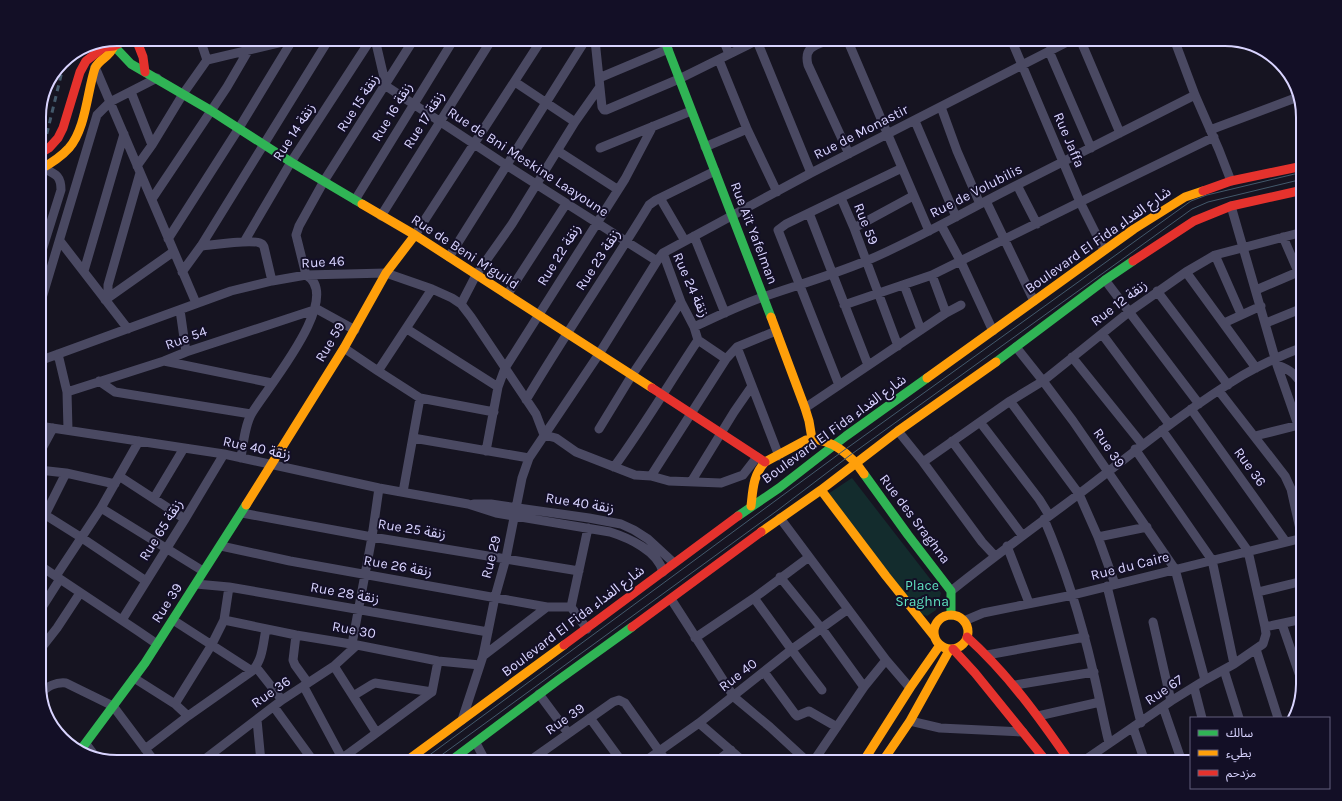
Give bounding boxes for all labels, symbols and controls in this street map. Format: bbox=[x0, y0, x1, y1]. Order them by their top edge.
street label: Rue 15 زنقة bbox=[333, 71, 383, 135]
street label: Rue 16 زنقة bbox=[368, 79, 416, 145]
street label: Rue 17 زنقة bbox=[400, 88, 448, 152]
street label: Rue 14 زنقة bbox=[269, 100, 319, 164]
street label: Rue de Monastir bbox=[811, 100, 912, 163]
street label: Rue de Bni Meskine Laayoune bbox=[444, 103, 612, 221]
street label: Rue Jaffa bbox=[1050, 110, 1088, 170]
street label: Rue de Volubilis bbox=[927, 160, 1025, 222]
street label: Rue Aït Yafelman bbox=[727, 180, 781, 286]
street label: Boulevard El Fida شارع الفداء bbox=[1022, 183, 1175, 299]
street label: Rue 59 bbox=[850, 201, 882, 247]
street label: Rue de Beni M'guild bbox=[408, 211, 522, 293]
street label: Rue 22 زنقة bbox=[533, 221, 585, 289]
street label: Rue 23 زنقة bbox=[572, 226, 624, 294]
street label: Rue 24 زنقة bbox=[669, 250, 713, 320]
street label: Rue 46 bbox=[301, 252, 345, 272]
street label: Rue 12 زنقة bbox=[1088, 276, 1150, 330]
street label: Rue 59 bbox=[311, 319, 349, 365]
street label: Rue 54 bbox=[163, 323, 209, 353]
street label: Boulevard El Fida شارع الفداء bbox=[758, 371, 911, 489]
street label: Rue 39 bbox=[1089, 425, 1129, 471]
street label: Rue 40 زنقة bbox=[221, 432, 293, 464]
street label: Rue 36 bbox=[1230, 444, 1270, 490]
street label: Rue des Sraghna bbox=[876, 471, 954, 567]
street label: Rue 40 زنقة bbox=[544, 489, 616, 517]
street label: Rue 65 زنقة bbox=[136, 496, 186, 564]
street label: Rue 25 زنقة bbox=[377, 515, 447, 543]
street label: Rue 29 bbox=[477, 534, 505, 580]
street label: Rue du Caire bbox=[1089, 548, 1171, 584]
street label: Rue 26 زنقة bbox=[362, 552, 434, 580]
street label: Boulevard El Fida شارع الفداء bbox=[498, 562, 649, 682]
park label: Place Sraghna bbox=[895, 577, 949, 610]
street label: Rue 28 زنقة bbox=[309, 579, 381, 607]
street label: Rue 39 bbox=[148, 580, 186, 626]
street label: Rue 30 bbox=[331, 618, 377, 642]
street label: Rue 40 bbox=[716, 655, 760, 695]
street label: Rue 67 bbox=[1142, 671, 1187, 709]
street label: Rue 36 bbox=[248, 672, 294, 712]
street label: Rue 39 bbox=[542, 699, 588, 739]
legend bbox=[1190, 717, 1330, 789]
text: سالك bbox=[1226, 726, 1253, 740]
text: بطيء bbox=[1226, 746, 1252, 763]
text: مزدحم bbox=[1226, 766, 1256, 782]

